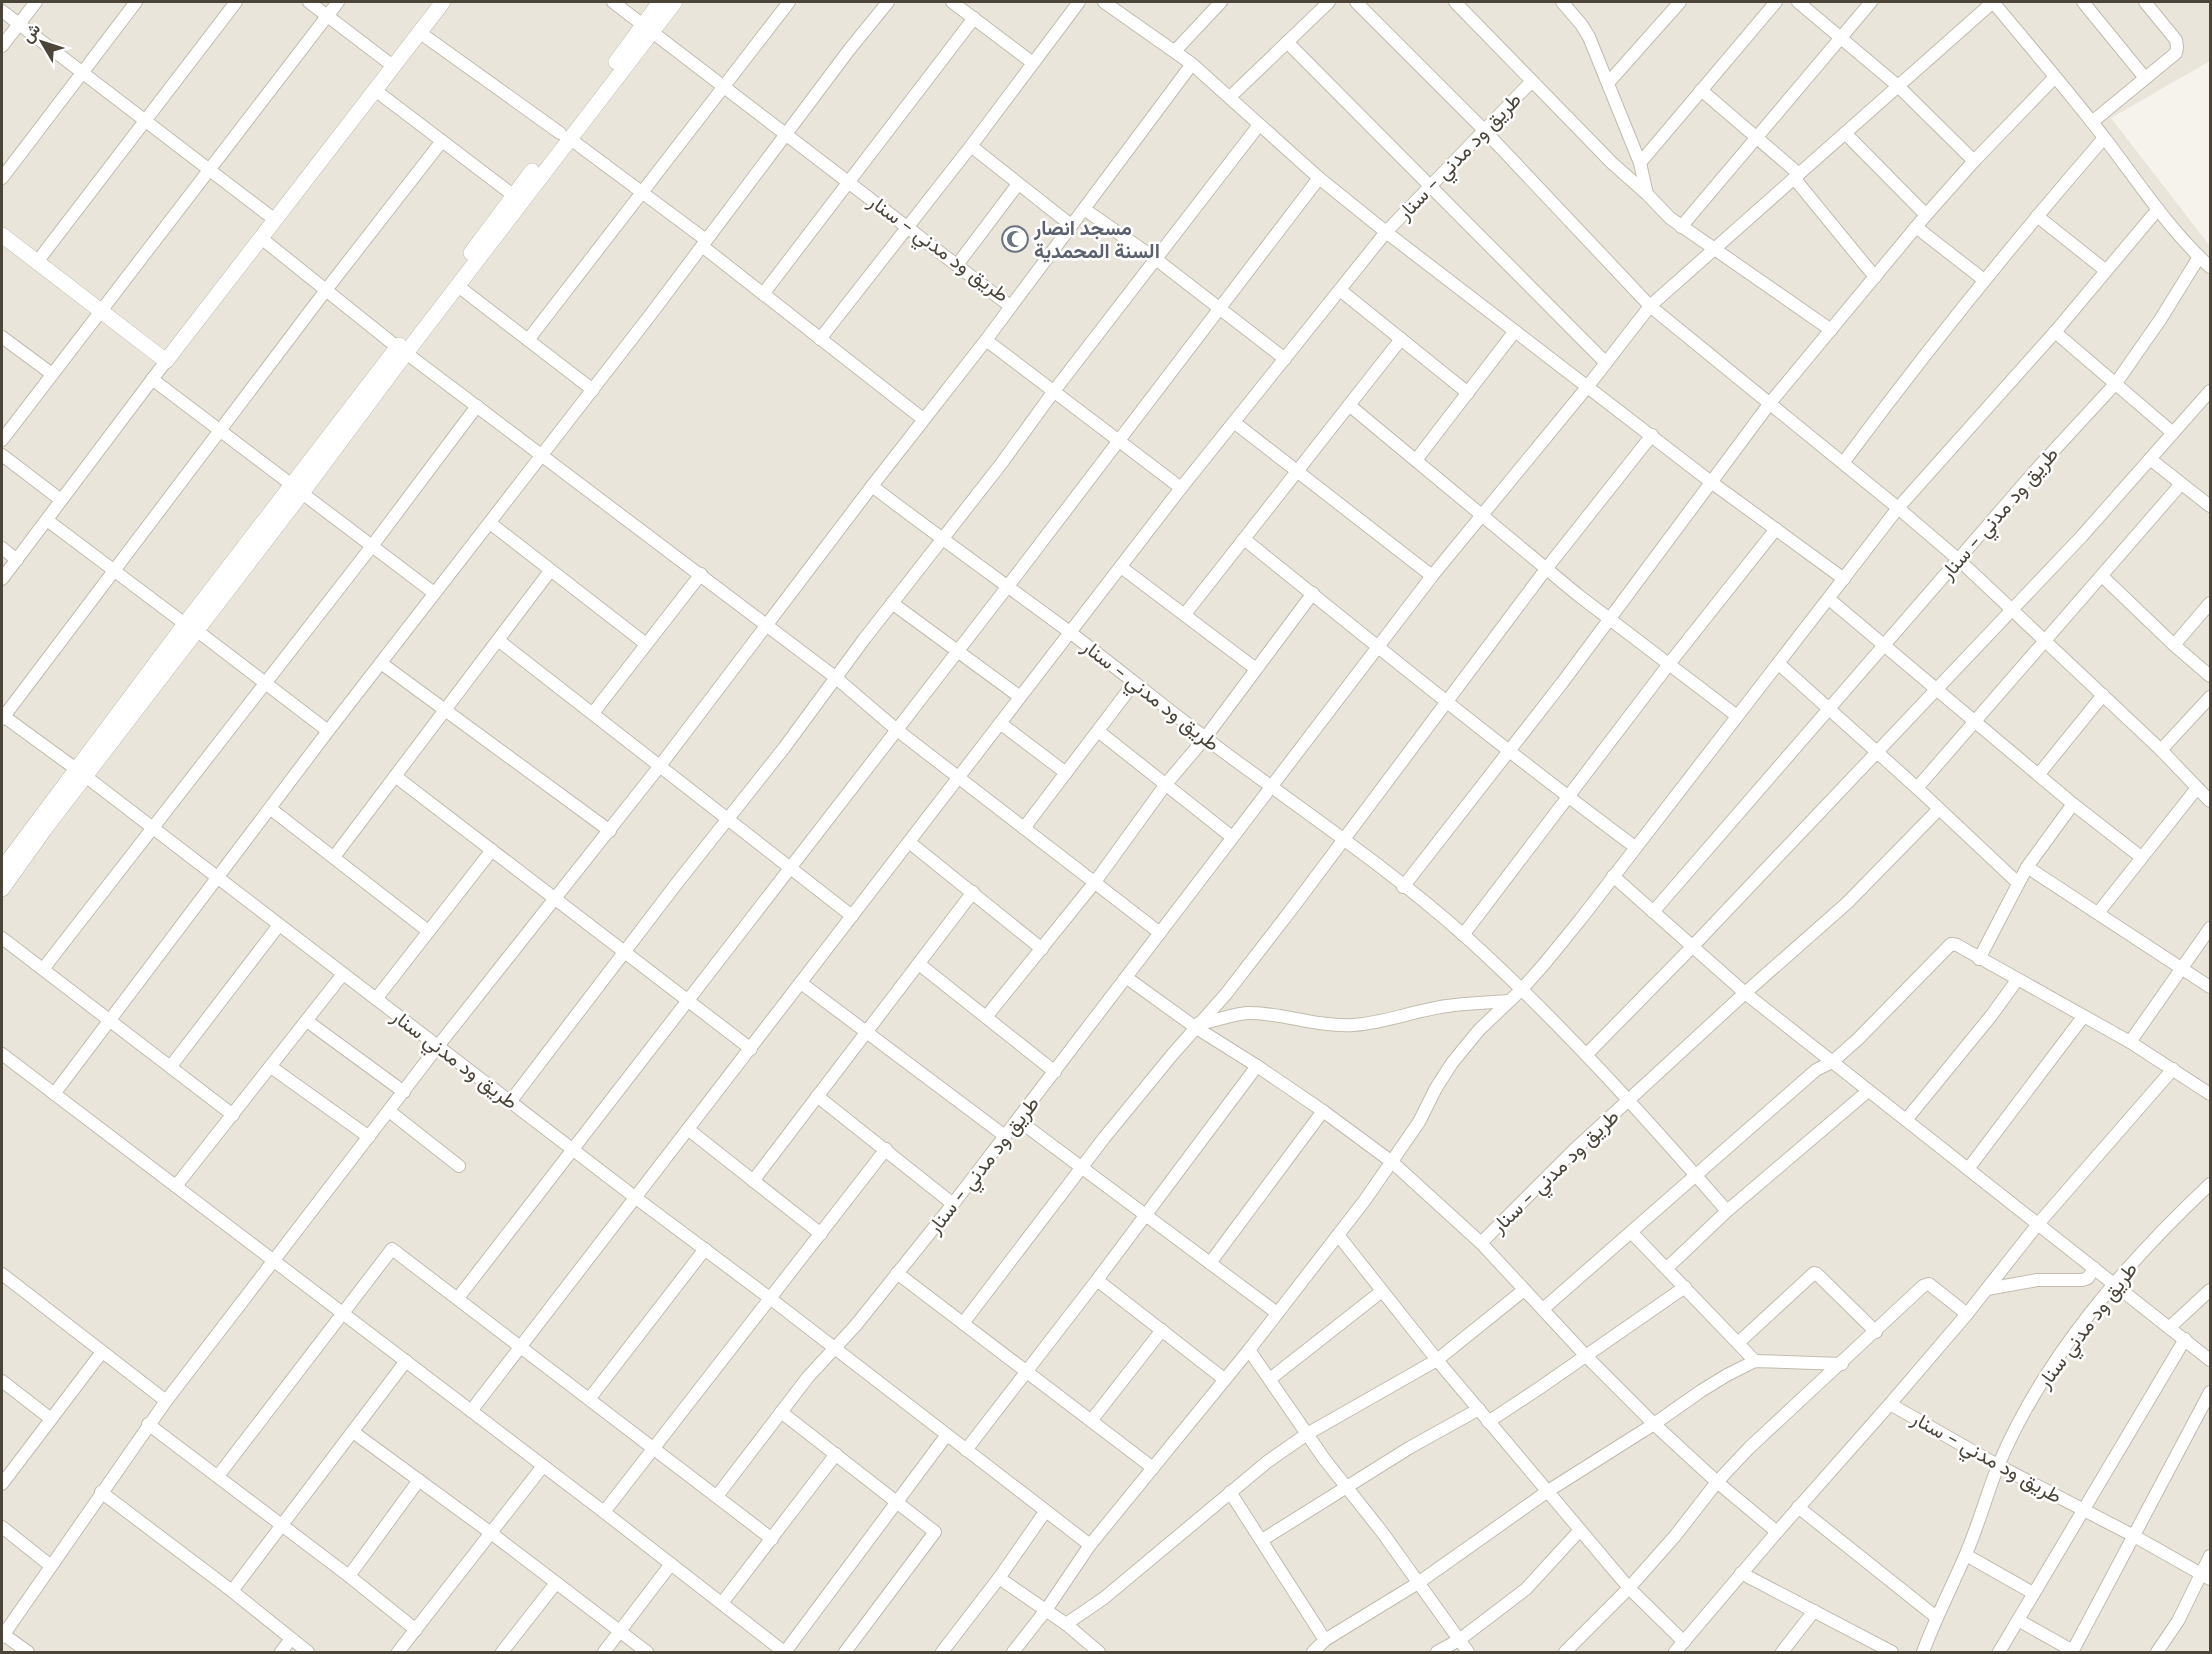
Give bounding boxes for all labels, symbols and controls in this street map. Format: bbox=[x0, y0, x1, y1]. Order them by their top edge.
north arrow bbox=[12, 12, 72, 72]
text: ش bbox=[17, 19, 45, 47]
street label: طريق ود مدني - سنار bbox=[1391, 87, 1529, 229]
street label: طريق ود مدني - سنار bbox=[860, 188, 1014, 311]
place label: مسجد انصار السنة المحمدية bbox=[1033, 215, 1160, 264]
mosque icon: مسجد انصار السنة المحمدية bbox=[1000, 224, 1030, 254]
street label: طريق ود مدني - سنار bbox=[1934, 441, 2067, 588]
street label: طريق ود مدني - سنار bbox=[1074, 633, 1225, 760]
street label: طريق ود مدني سنار bbox=[384, 1002, 523, 1118]
street label: طريق ود مدني - سنار bbox=[921, 1091, 1048, 1242]
street label: طريق ود مدني - سنار bbox=[1485, 1103, 1627, 1242]
street label: طريق ود مدني سنار bbox=[2030, 1257, 2146, 1396]
street label: طريق ود مدني - سنار bbox=[1905, 1405, 2067, 1512]

